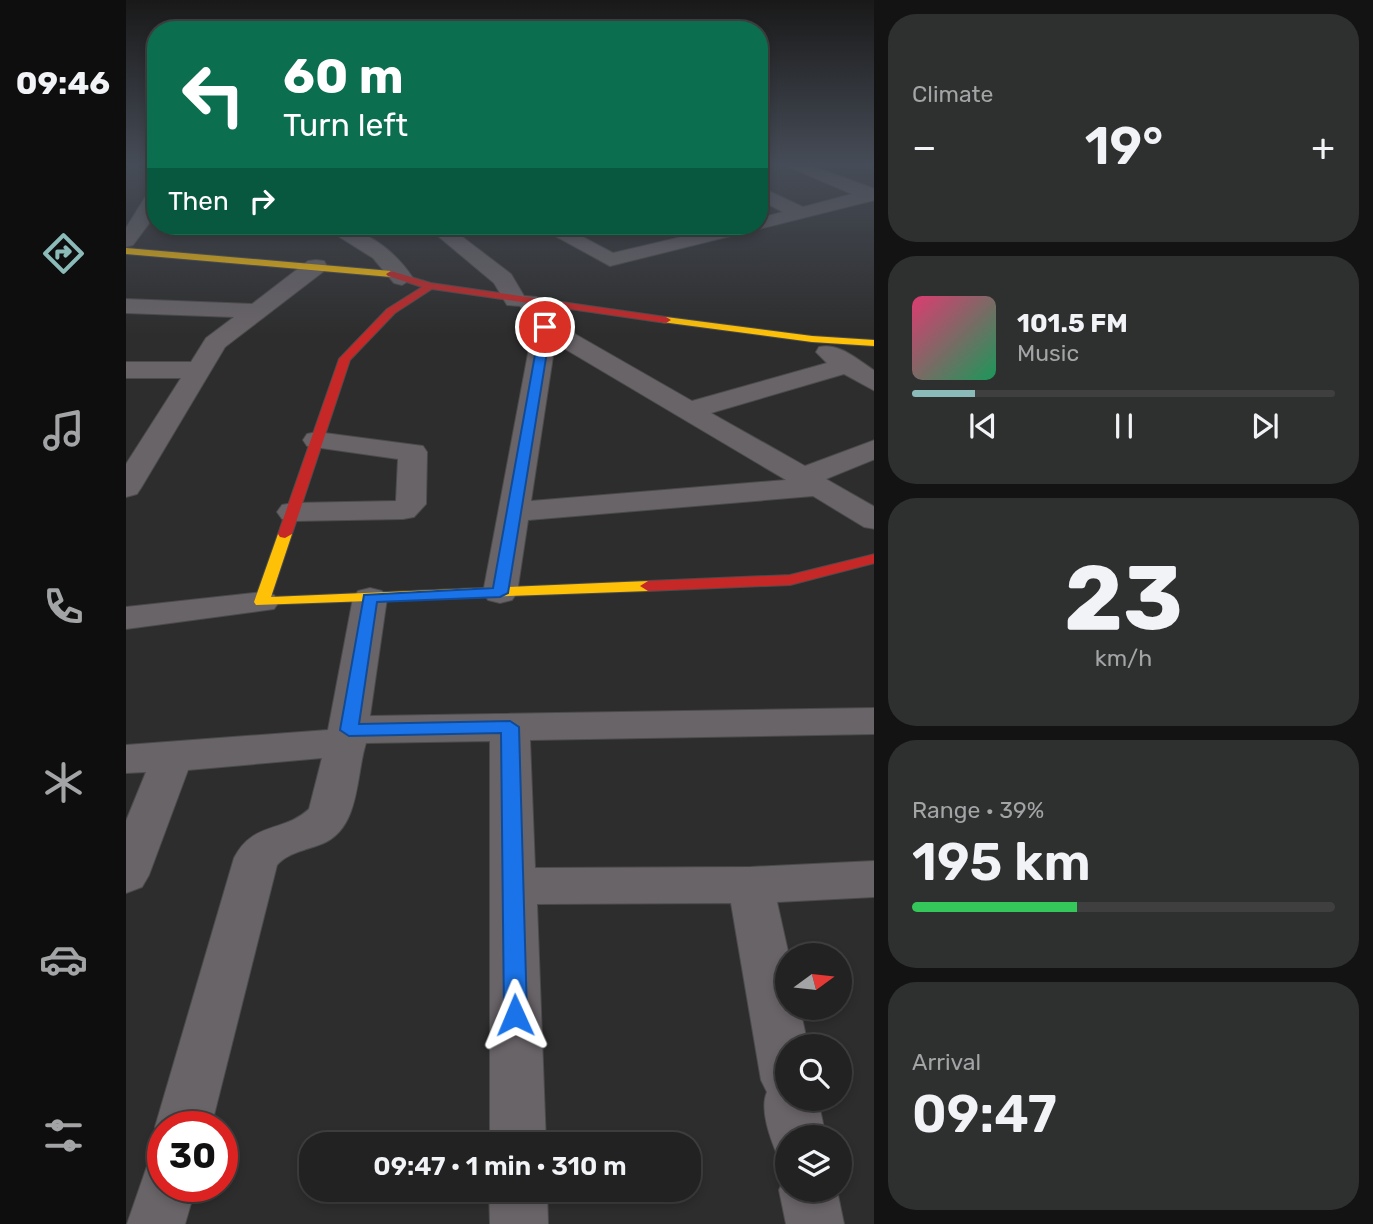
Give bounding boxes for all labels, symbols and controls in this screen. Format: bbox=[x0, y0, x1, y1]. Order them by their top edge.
text: 60 m bbox=[283, 47, 404, 105]
icon: left bbox=[168, 49, 259, 140]
text: 09:46 bbox=[16, 64, 110, 102]
text: Climate bbox=[912, 80, 993, 108]
text: Turn left bbox=[283, 106, 408, 144]
text: 19° bbox=[1085, 115, 1163, 177]
text: − bbox=[912, 124, 937, 170]
text: + bbox=[1311, 124, 1335, 170]
icon: right bbox=[243, 182, 281, 220]
text: Then bbox=[168, 186, 229, 217]
icon: directions bbox=[39, 229, 88, 278]
pin bbox=[515, 297, 575, 357]
icon: arrive bbox=[526, 308, 564, 346]
text: 101.5 FM bbox=[1017, 308, 1128, 339]
text: Music bbox=[1017, 339, 1079, 367]
icon: music bbox=[39, 406, 88, 455]
icon: previous bbox=[964, 407, 1002, 445]
icon: pause bbox=[1105, 407, 1143, 445]
icon: next bbox=[1246, 407, 1284, 445]
text: 23 bbox=[1064, 544, 1183, 652]
icon: phone bbox=[39, 582, 88, 631]
text: km/h bbox=[1095, 644, 1152, 672]
icon: climate bbox=[39, 758, 88, 807]
text: Range · 39% bbox=[912, 796, 1044, 824]
text: 195 km bbox=[912, 831, 1091, 893]
icon: car bbox=[39, 935, 88, 984]
north arrow bbox=[775, 943, 852, 1020]
map controls bbox=[775, 943, 852, 1202]
position arrow bbox=[478, 978, 552, 1052]
button: search bbox=[775, 1034, 852, 1111]
text: Arrival bbox=[912, 1048, 981, 1076]
text: 09:47 bbox=[912, 1083, 1057, 1145]
icon: filters bbox=[39, 1111, 88, 1160]
speed limit sign: 30 bbox=[147, 1111, 238, 1202]
button: layers bbox=[775, 1125, 852, 1202]
text: 09:47 · 1 min · 310 m bbox=[373, 1151, 627, 1182]

